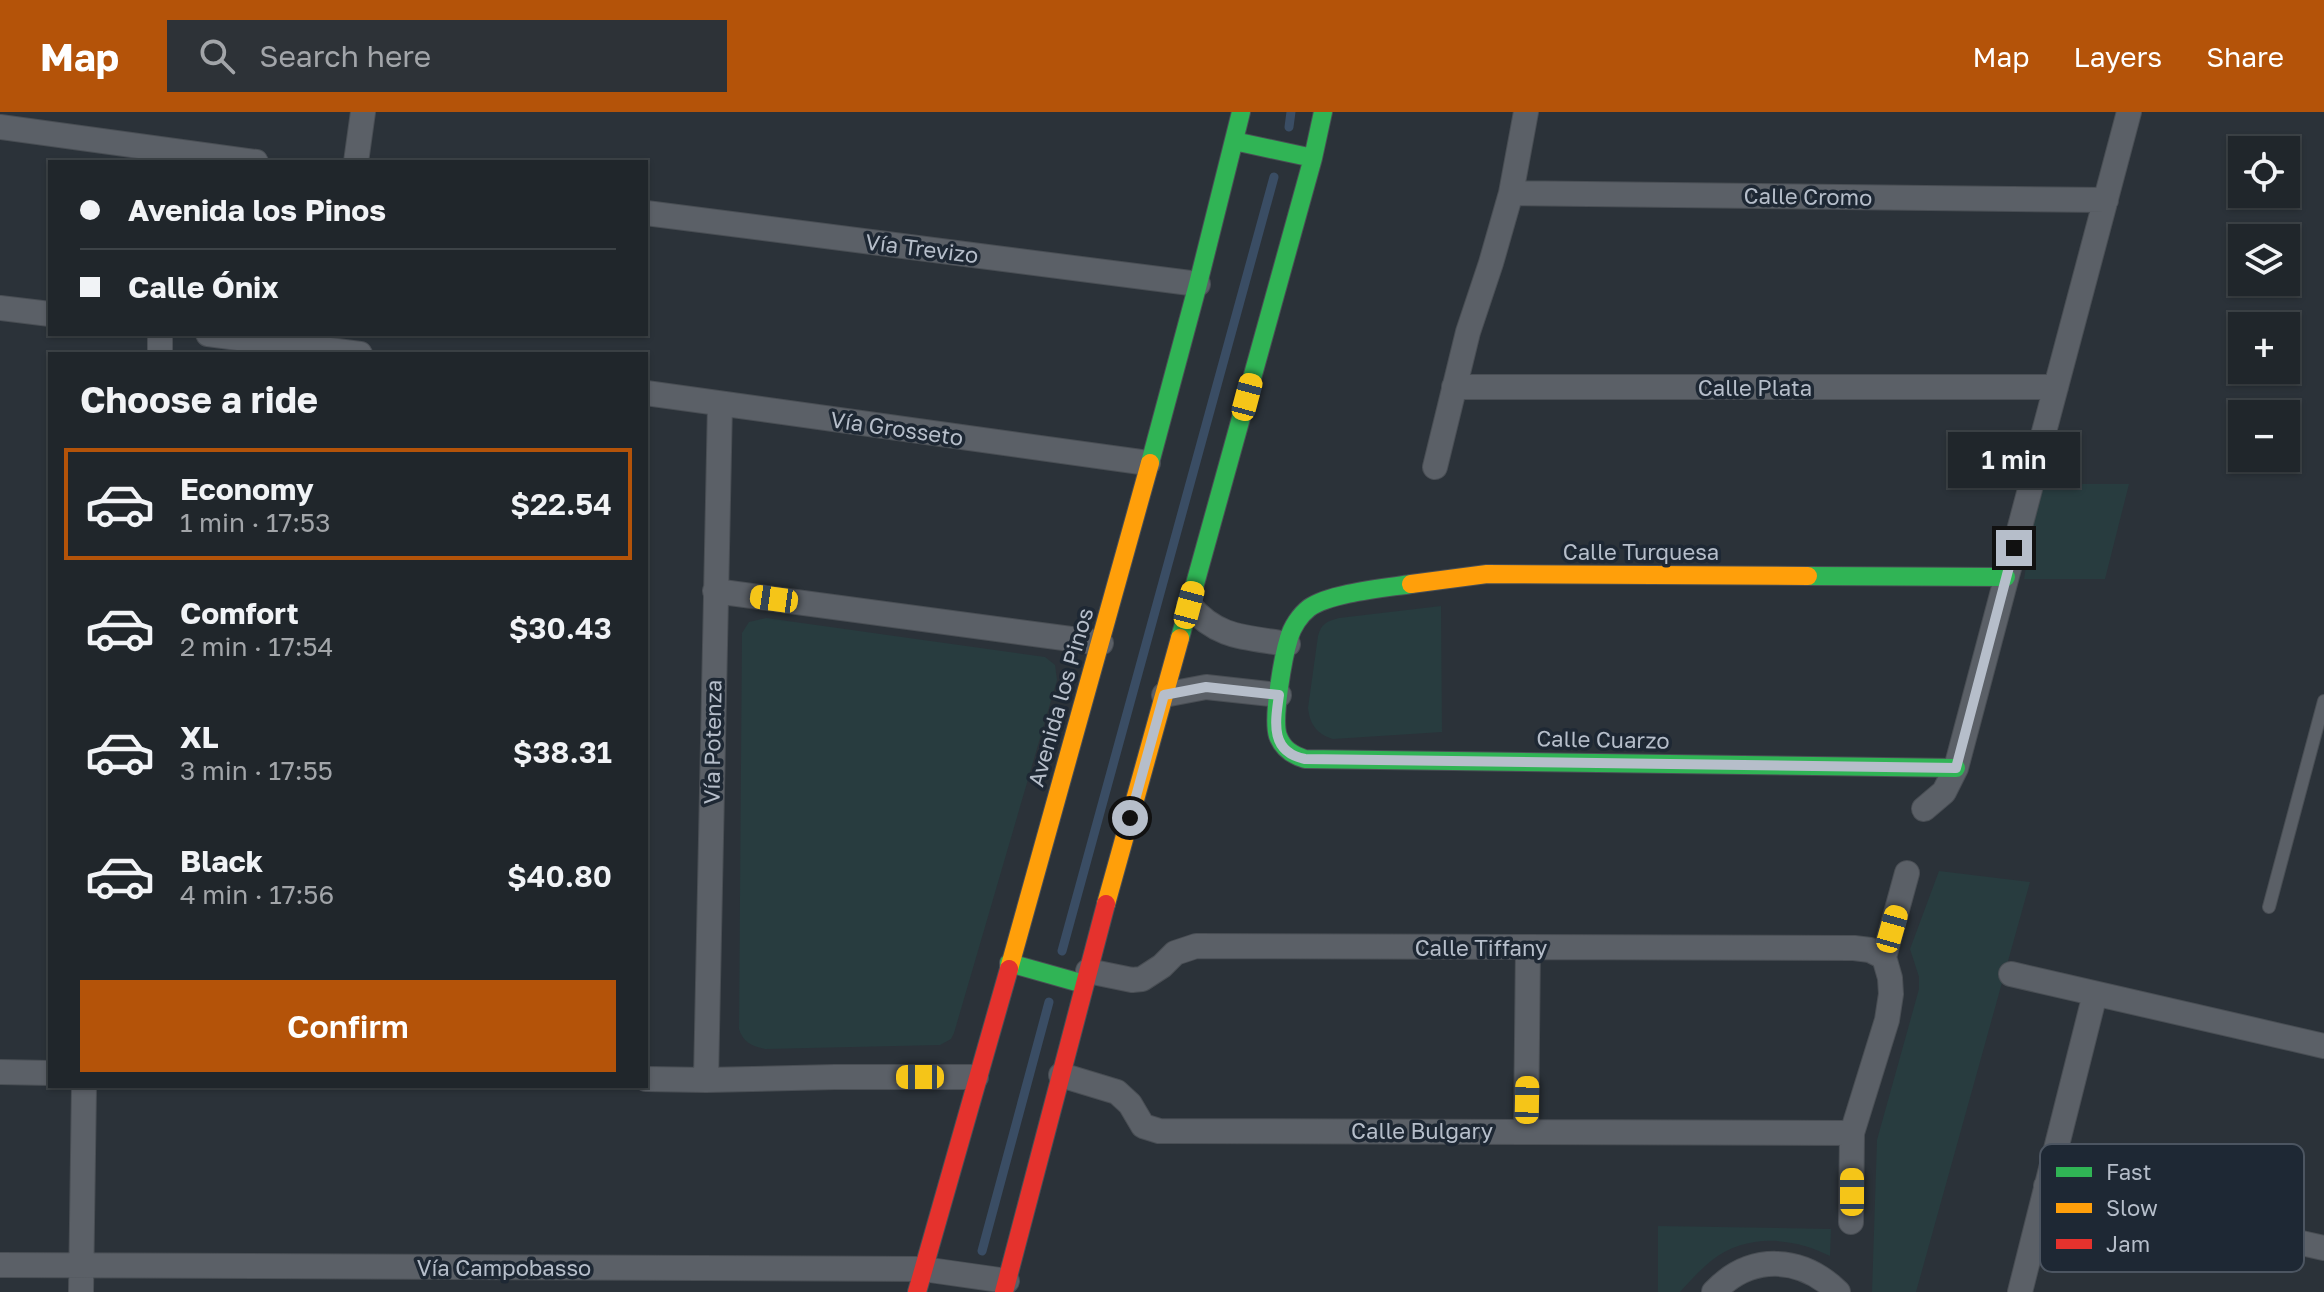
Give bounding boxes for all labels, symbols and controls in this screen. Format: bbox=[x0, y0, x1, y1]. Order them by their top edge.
search box bbox=[167, 20, 727, 92]
text: Map bbox=[40, 34, 119, 79]
icon: search bbox=[195, 34, 239, 78]
text: Search here bbox=[259, 38, 431, 74]
text: Map bbox=[1972, 40, 2030, 73]
text: Layers bbox=[2074, 40, 2162, 73]
text: Share bbox=[2206, 40, 2284, 73]
map controls bbox=[2228, 136, 2300, 472]
button: locate bbox=[2228, 136, 2300, 208]
street label: Calle Cromo bbox=[1743, 181, 1873, 211]
text: Avenida los Pinos bbox=[128, 192, 386, 228]
button: layers bbox=[2228, 224, 2300, 296]
street label: Vía Trevizo bbox=[864, 228, 980, 268]
text: Calle Ónix bbox=[128, 269, 279, 305]
button: + bbox=[2228, 312, 2300, 384]
car bbox=[1229, 371, 1265, 423]
street label: Calle Plata bbox=[1698, 374, 1812, 401]
text: Choose a ride bbox=[80, 378, 318, 421]
button: − bbox=[2228, 400, 2300, 472]
street label: Vía Grosseto bbox=[829, 405, 965, 451]
callout: 1 min bbox=[1948, 432, 2080, 488]
text: 1 min bbox=[1981, 444, 2047, 475]
icon: car bbox=[84, 468, 156, 540]
text: Economy bbox=[180, 471, 314, 507]
text: $22.54 bbox=[510, 486, 612, 522]
text: 1 min · 17:53 bbox=[180, 507, 330, 538]
route end bbox=[1996, 530, 2032, 566]
street label: Calle Turquesa bbox=[1563, 538, 1719, 565]
car bbox=[1171, 579, 1207, 631]
car bbox=[749, 584, 799, 614]
icon: car bbox=[84, 592, 156, 664]
text: Comfort bbox=[180, 595, 299, 631]
street label: Avenida los Pinos bbox=[1022, 604, 1098, 790]
text: $30.43 bbox=[509, 610, 612, 646]
text: 2 min · 17:54 bbox=[180, 631, 333, 662]
street label: Vía Potenza bbox=[697, 679, 727, 805]
icon: car bbox=[84, 716, 156, 788]
text: XL bbox=[180, 719, 219, 755]
street label: Calle Cuarzo bbox=[1536, 724, 1670, 754]
text: $38.31 bbox=[513, 734, 612, 770]
text: 3 min · 17:55 bbox=[180, 755, 333, 786]
route start bbox=[1112, 800, 1148, 836]
icon: car bbox=[84, 840, 156, 912]
text: Black bbox=[180, 843, 263, 879]
text: $40.80 bbox=[507, 858, 612, 894]
text: 4 min · 17:56 bbox=[180, 879, 334, 910]
car bbox=[1874, 903, 1910, 955]
street label: Calle Tiffany bbox=[1415, 934, 1547, 961]
button: Confirm bbox=[80, 980, 616, 1072]
car bbox=[896, 1065, 944, 1089]
car bbox=[1515, 1076, 1539, 1124]
street label: Calle Bulgary bbox=[1351, 1117, 1493, 1144]
legend bbox=[2040, 1144, 2304, 1272]
text: Fast bbox=[2106, 1158, 2152, 1185]
car bbox=[1840, 1168, 1864, 1216]
text: Slow bbox=[2106, 1194, 2158, 1221]
text: Jam bbox=[2106, 1230, 2150, 1257]
street label: Vía Campobasso bbox=[417, 1254, 591, 1281]

